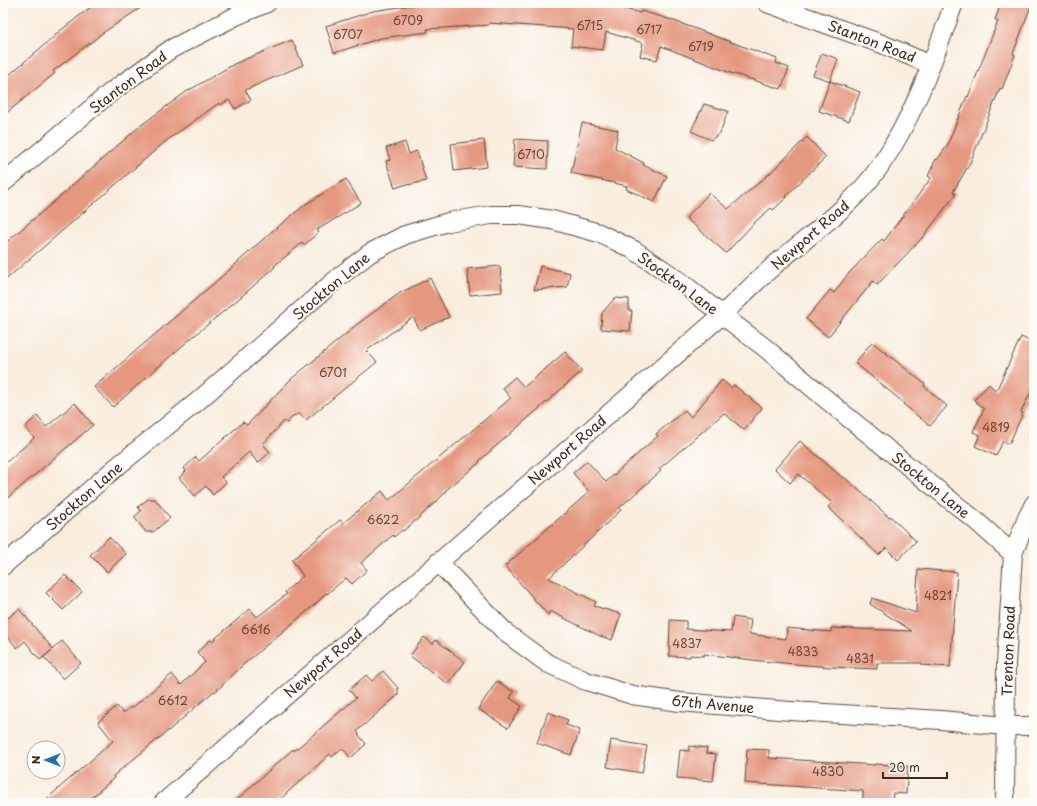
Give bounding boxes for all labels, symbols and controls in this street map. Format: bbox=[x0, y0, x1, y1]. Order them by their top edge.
house number: 6709 bbox=[393, 11, 423, 29]
street label: Stanton Road bbox=[825, 15, 919, 67]
house number: 6715 bbox=[577, 16, 603, 34]
house number: 6717 bbox=[636, 20, 662, 38]
house number: 6707 bbox=[333, 25, 363, 43]
house number: 6719 bbox=[688, 37, 714, 55]
street label: Stanton Road bbox=[85, 46, 171, 118]
house number: 6710 bbox=[517, 145, 545, 163]
street label: Newport Road bbox=[766, 195, 854, 275]
street label: Stockton Lane bbox=[633, 246, 723, 320]
street label: Stockton Lane bbox=[288, 247, 374, 325]
house number: 6701 bbox=[319, 363, 347, 381]
street label: Newport Road bbox=[523, 410, 611, 490]
house number: 4819 bbox=[982, 418, 1010, 436]
street label: Stockton Lane bbox=[887, 447, 975, 523]
street label: Stockton Lane bbox=[41, 457, 127, 535]
house number: 6622 bbox=[367, 510, 399, 528]
house number: 4821 bbox=[924, 586, 952, 604]
street label: Trenton Road bbox=[996, 605, 1020, 697]
house number: 6616 bbox=[241, 620, 271, 638]
street label: Newport Road bbox=[279, 623, 367, 703]
house number: 4837 bbox=[672, 634, 702, 652]
house number: 4833 bbox=[788, 642, 819, 660]
house number: 4831 bbox=[846, 649, 874, 667]
street label: 67th Avenue bbox=[671, 690, 755, 718]
house number: 6612 bbox=[158, 691, 188, 709]
north arrow bbox=[26, 740, 66, 780]
scale bar bbox=[883, 754, 947, 780]
text: N bbox=[27, 755, 44, 764]
text: 20 m bbox=[889, 758, 920, 776]
house number: 4830 bbox=[812, 762, 844, 780]

